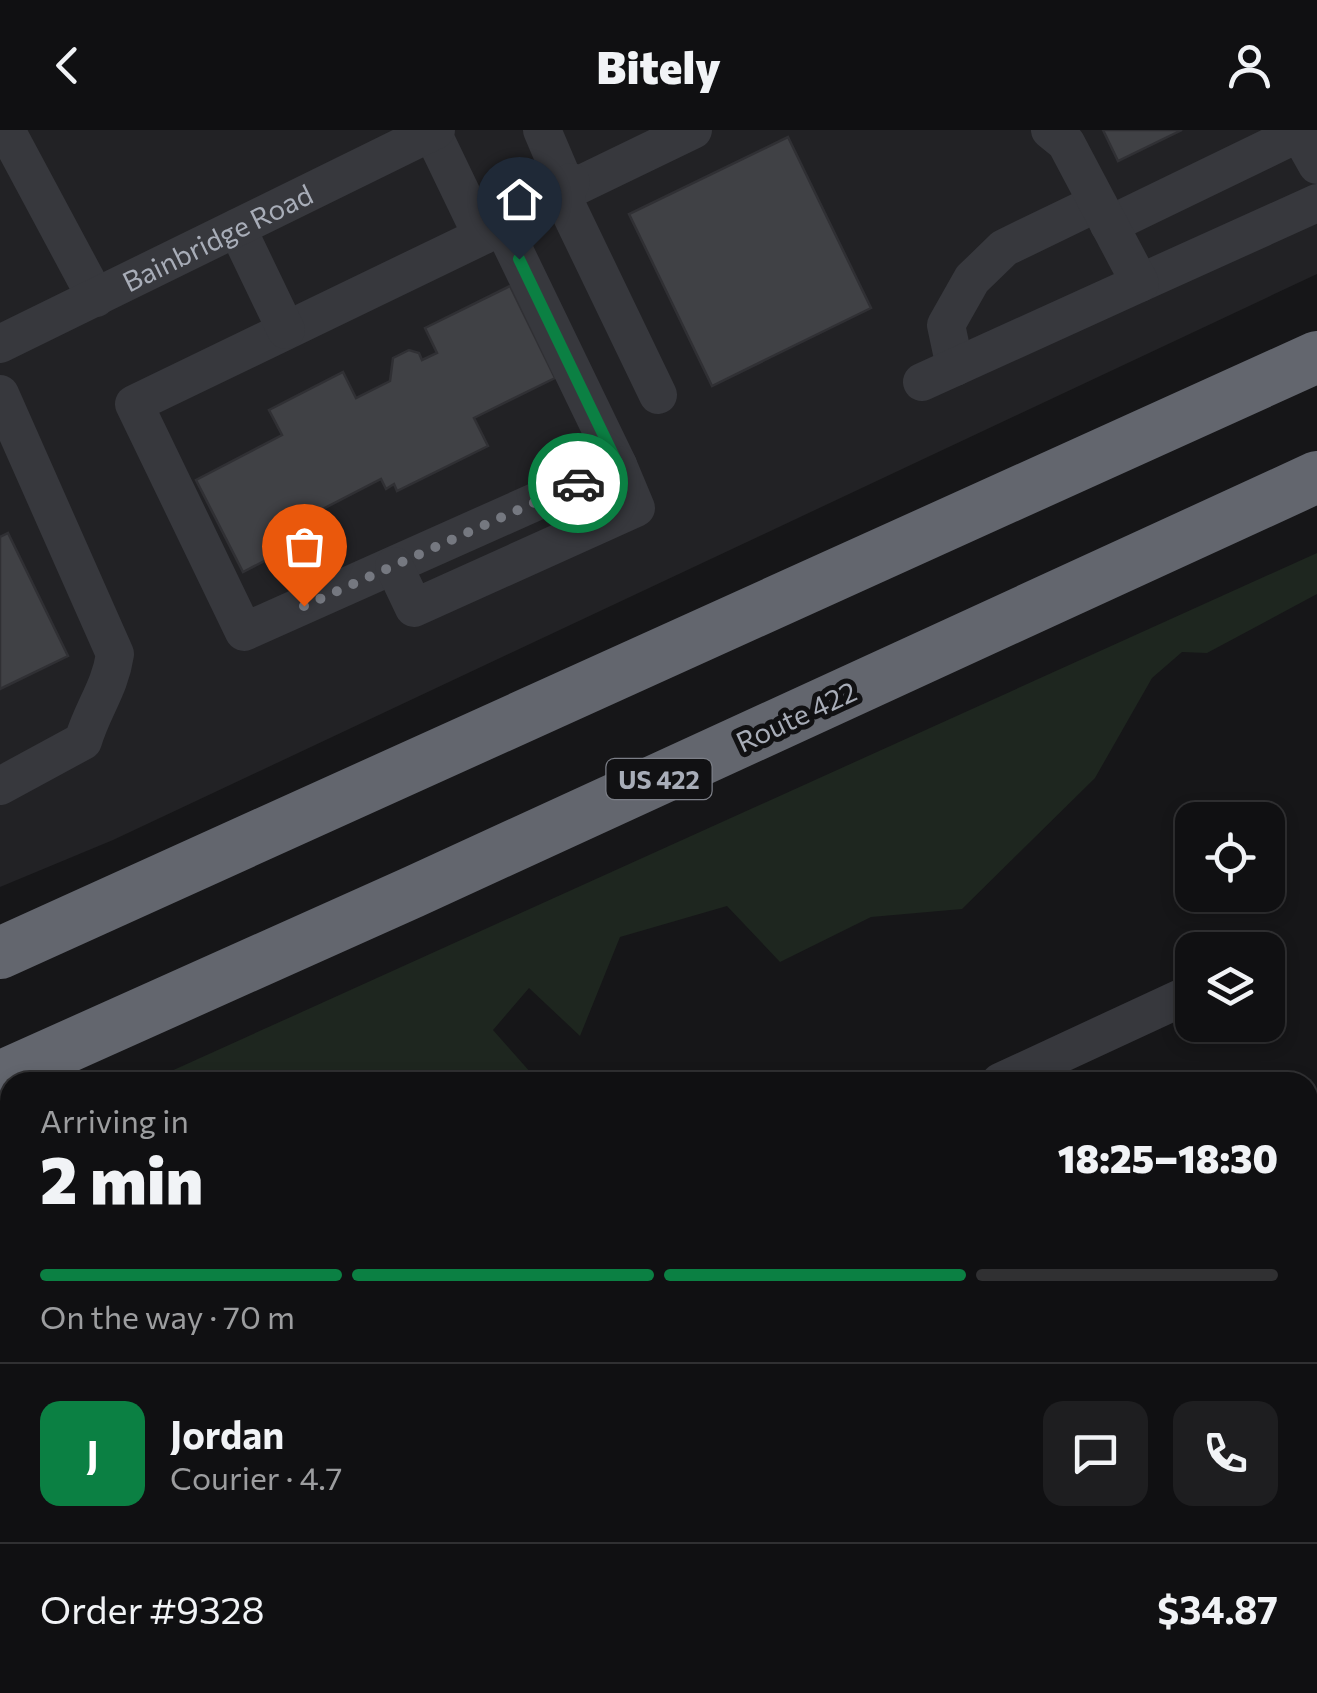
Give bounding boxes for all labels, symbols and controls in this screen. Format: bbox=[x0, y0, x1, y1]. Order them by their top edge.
icon: back bbox=[40, 38, 95, 93]
text: Bitely bbox=[596, 38, 721, 93]
icon: person bbox=[1222, 38, 1277, 93]
pin bbox=[477, 157, 562, 260]
icon: home bbox=[492, 172, 547, 227]
street label: Bainbridge Road bbox=[117, 176, 318, 298]
courier bbox=[528, 433, 628, 533]
icon: car bbox=[551, 456, 606, 511]
pin bbox=[262, 504, 347, 607]
icon: bag bbox=[277, 519, 332, 574]
street label: Route 422 bbox=[730, 673, 862, 759]
road number: US 422 bbox=[606, 759, 712, 799]
map controls bbox=[1175, 802, 1285, 1042]
button: locate bbox=[1175, 802, 1285, 912]
button: layers bbox=[1175, 932, 1285, 1042]
text: Arriving in bbox=[40, 1100, 189, 1140]
text: 18:25–18:30 bbox=[1058, 1134, 1278, 1181]
text: 2 min bbox=[40, 1138, 203, 1217]
text: On the way · 70 m bbox=[40, 1296, 295, 1336]
button: chat bbox=[1043, 1401, 1148, 1506]
button: phone bbox=[1173, 1401, 1278, 1506]
text: Jordan bbox=[170, 1410, 284, 1457]
text: J bbox=[86, 1430, 99, 1477]
text: Courier · 4.7 bbox=[170, 1457, 343, 1497]
text: Order #9328 bbox=[40, 1585, 265, 1632]
text: $34.87 bbox=[1157, 1585, 1278, 1632]

